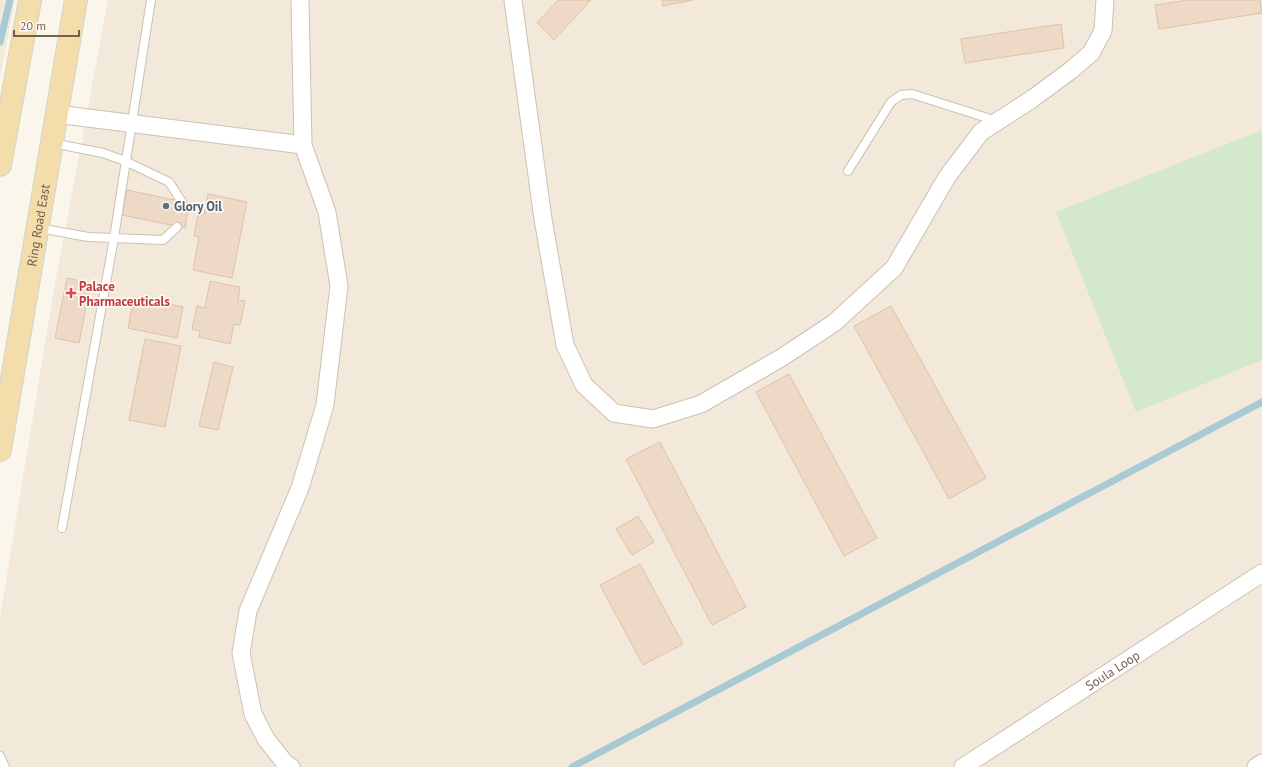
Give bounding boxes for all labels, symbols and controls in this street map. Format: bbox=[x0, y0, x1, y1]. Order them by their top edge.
scale bar bbox=[14, 12, 79, 38]
text: 20 m bbox=[20, 18, 46, 33]
street label: Ring Road East bbox=[23, 182, 53, 268]
place label: Glory Oil bbox=[174, 198, 222, 215]
marker: Glory Oil bbox=[161, 201, 171, 211]
place label: Palace Pharmaceuticals bbox=[79, 278, 170, 310]
marker: Palace Pharmaceuticals bbox=[66, 288, 76, 298]
street label: Soula Loop bbox=[1082, 646, 1143, 694]

